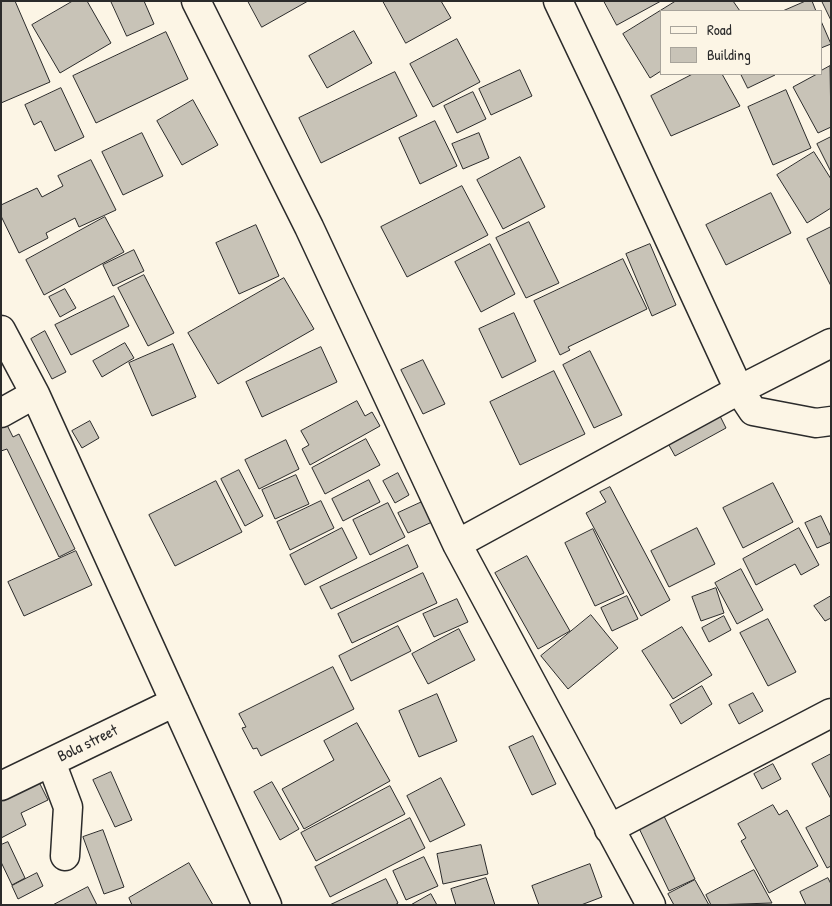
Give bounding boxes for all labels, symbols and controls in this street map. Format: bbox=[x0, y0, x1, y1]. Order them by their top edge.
legend bbox=[660, 10, 822, 75]
text: Road bbox=[707, 19, 732, 40]
text: Building bbox=[707, 44, 751, 65]
street label: Bola street bbox=[55, 721, 121, 767]

